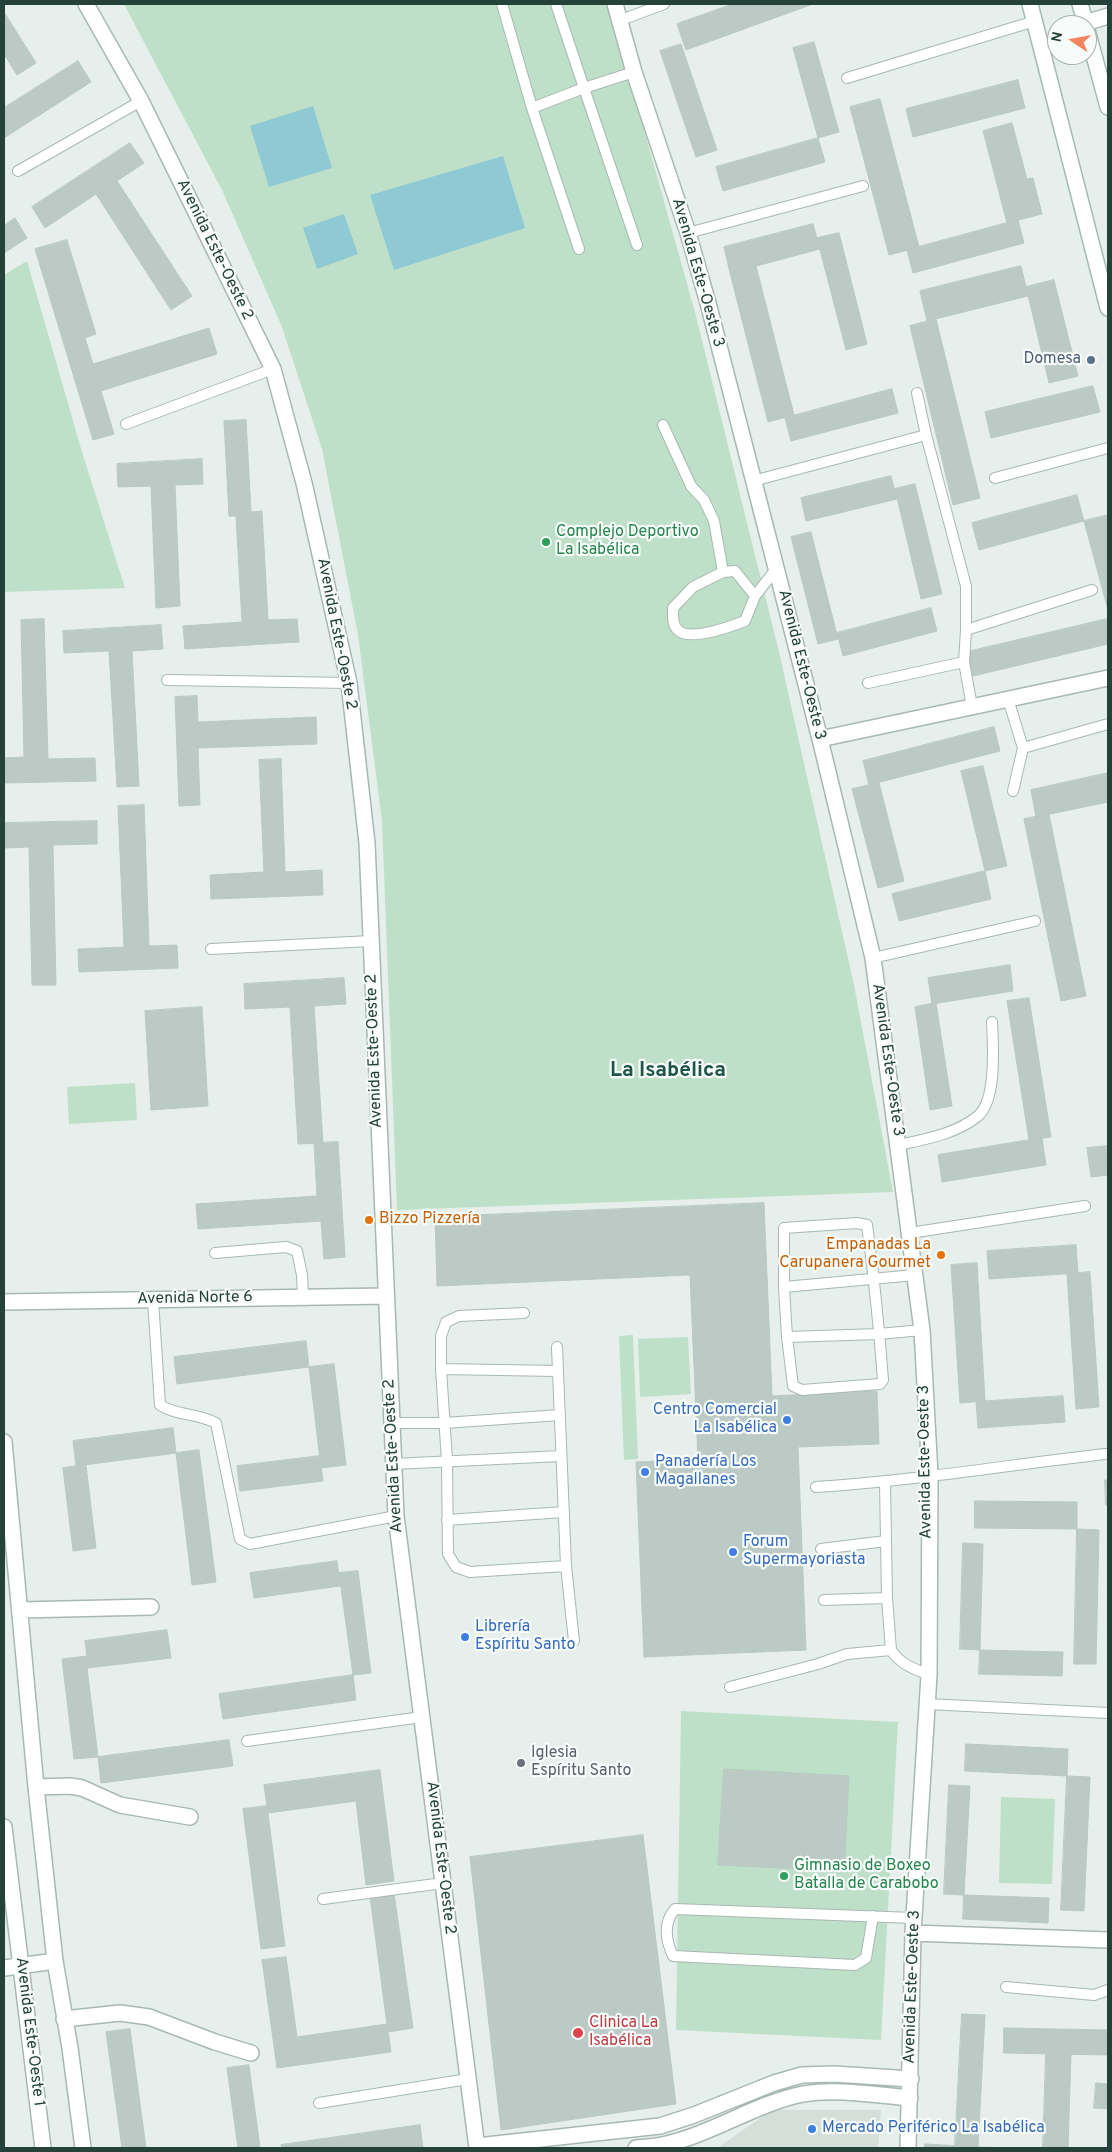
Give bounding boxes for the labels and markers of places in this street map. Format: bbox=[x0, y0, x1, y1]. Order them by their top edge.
place label: Domesa bbox=[1023, 350, 1081, 370]
marker: Domesa bbox=[1085, 354, 1097, 366]
place label: Complejo Deportivo La Isabélica bbox=[556, 523, 699, 561]
marker: Complejo Deportivo La Isabélica bbox=[540, 536, 552, 548]
place label: Bizzo Pizzería bbox=[379, 1210, 480, 1230]
marker: Bizzo Pizzería bbox=[363, 1214, 375, 1226]
place label: Empanadas La Carupanera Gourmet bbox=[779, 1236, 931, 1274]
marker: Empanadas La Carupanera Gourmet bbox=[935, 1249, 947, 1261]
place label: Centro Comercial La Isabélica bbox=[653, 1401, 777, 1439]
marker: Centro Comercial La Isabélica bbox=[781, 1414, 793, 1426]
place label: Panadería Los Magallanes bbox=[655, 1453, 757, 1491]
marker: Panadería Los Magallanes bbox=[639, 1466, 651, 1478]
place label: Forum Supermayoriasta bbox=[743, 1533, 865, 1571]
marker: Forum Supermayoriasta bbox=[727, 1546, 739, 1558]
place label: Librería Espíritu Santo bbox=[475, 1618, 575, 1656]
marker: Librería Espíritu Santo bbox=[459, 1631, 471, 1643]
place label: Iglesia Espíritu Santo bbox=[531, 1744, 631, 1782]
marker: Iglesia Espíritu Santo bbox=[515, 1757, 527, 1769]
place label: Gimnasio de Boxeo Batalla de Carabobo bbox=[794, 1857, 939, 1895]
marker: Gimnasio de Boxeo Batalla de Carabobo bbox=[778, 1870, 790, 1882]
place label: Clinica La Isabélica bbox=[589, 2014, 658, 2052]
marker: Clinica La Isabélica bbox=[571, 2026, 585, 2040]
place label: Mercado Periférico La Isabélica bbox=[822, 2119, 1045, 2139]
marker: Mercado Periférico La Isabélica bbox=[806, 2123, 818, 2135]

